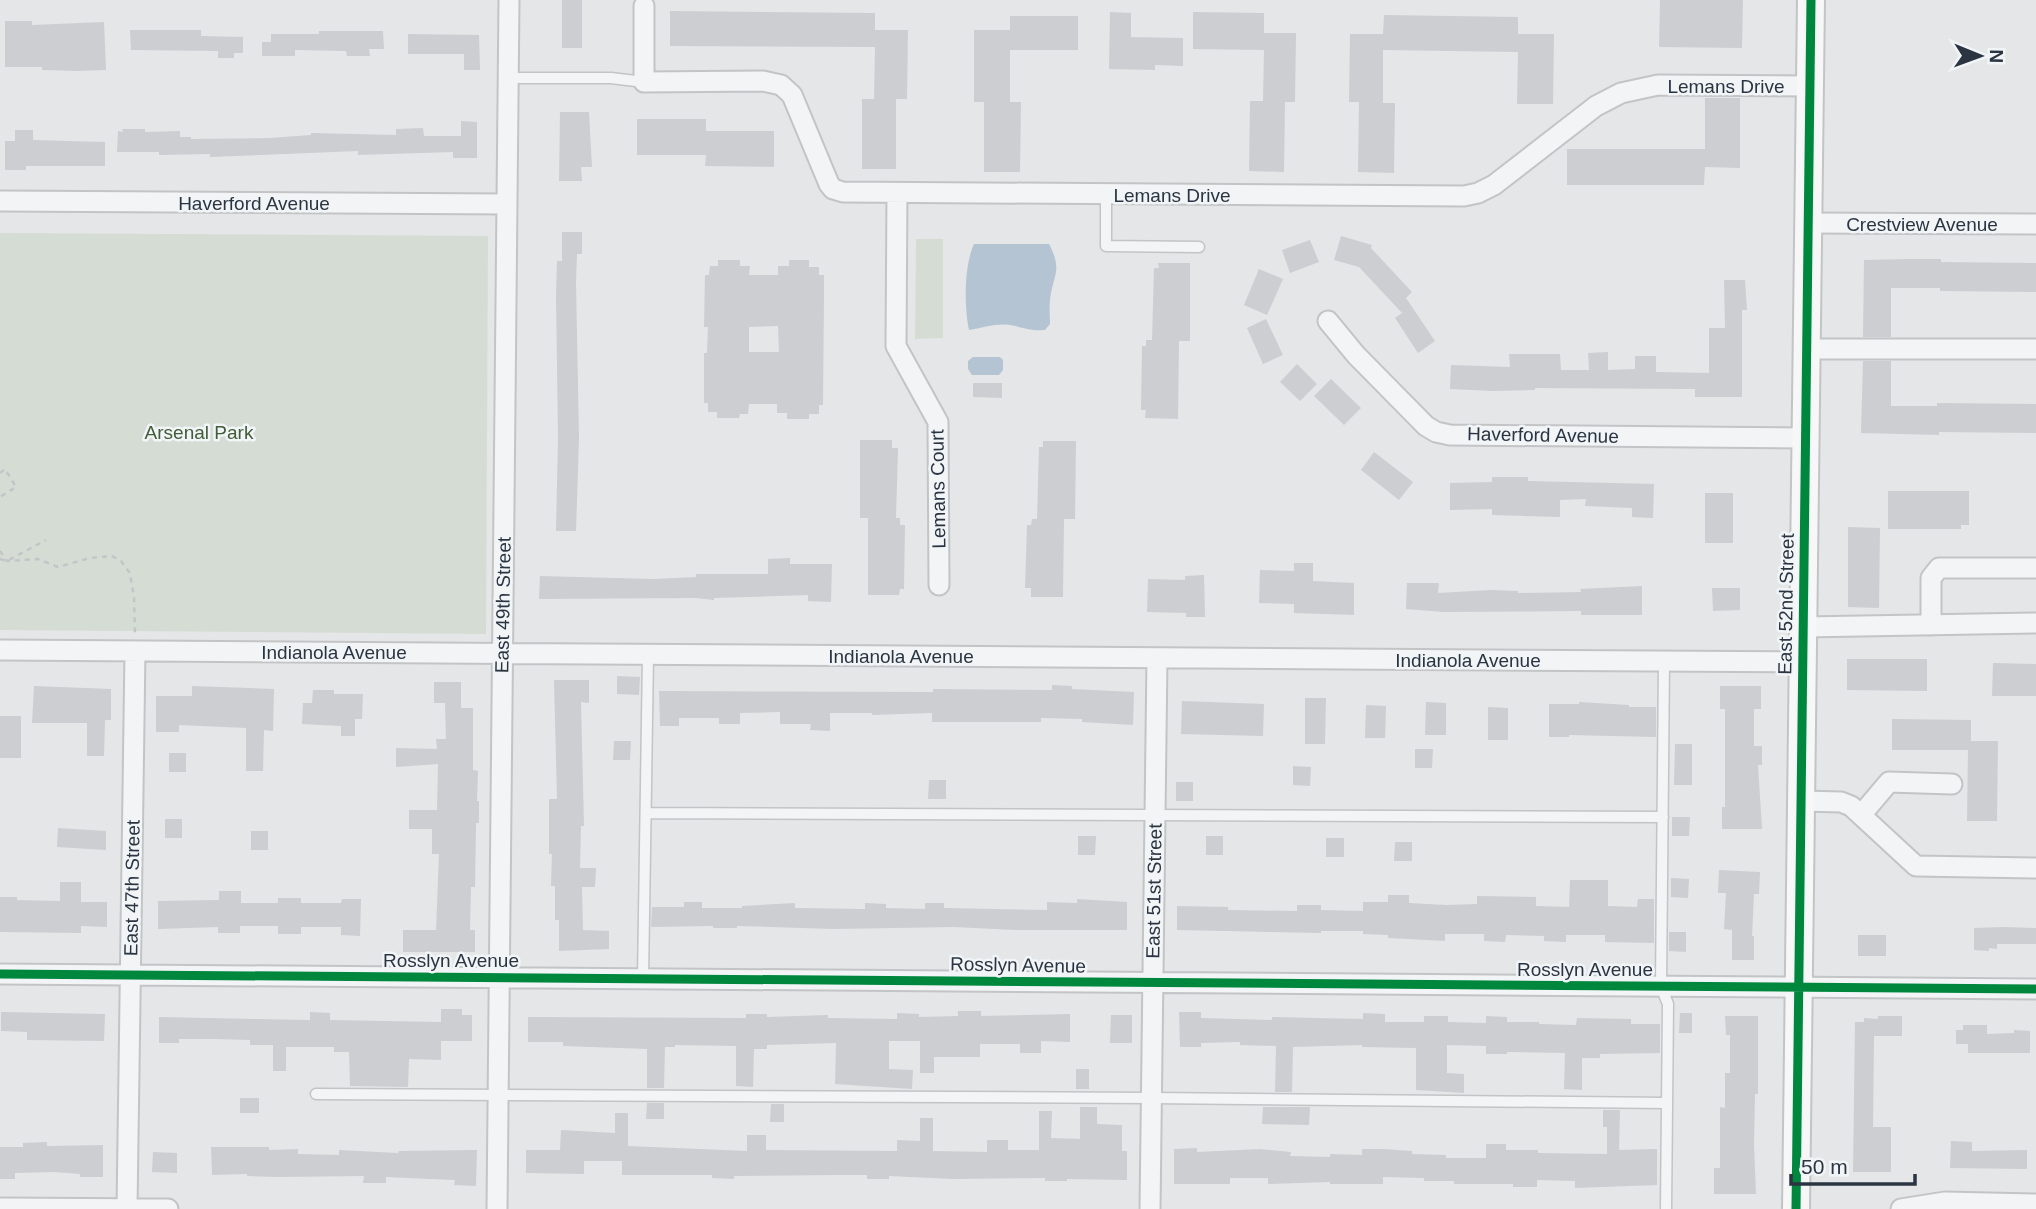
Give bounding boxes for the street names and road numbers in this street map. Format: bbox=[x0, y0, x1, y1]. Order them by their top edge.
street label: Lemans Drive bbox=[1667, 76, 1785, 97]
street label: Lemans Drive bbox=[1113, 185, 1231, 206]
street label: Haverford Avenue bbox=[178, 193, 330, 214]
street label: Crestview Avenue bbox=[1846, 214, 1998, 235]
street label: Haverford Avenue bbox=[1467, 423, 1619, 447]
street label: Lemans Court bbox=[926, 428, 950, 549]
street label: East 52nd Street bbox=[1774, 532, 1798, 675]
street label: East 49th Street bbox=[491, 536, 515, 673]
street label: Indianola Avenue bbox=[261, 642, 407, 663]
street label: Indianola Avenue bbox=[828, 646, 974, 667]
street label: Indianola Avenue bbox=[1395, 650, 1541, 671]
street label: East 47th Street bbox=[120, 819, 144, 956]
street label: East 51st Street bbox=[1142, 823, 1166, 959]
street label: Rosslyn Avenue bbox=[383, 950, 519, 971]
street label: Rosslyn Avenue bbox=[950, 953, 1086, 977]
street label: Rosslyn Avenue bbox=[1517, 959, 1653, 980]

